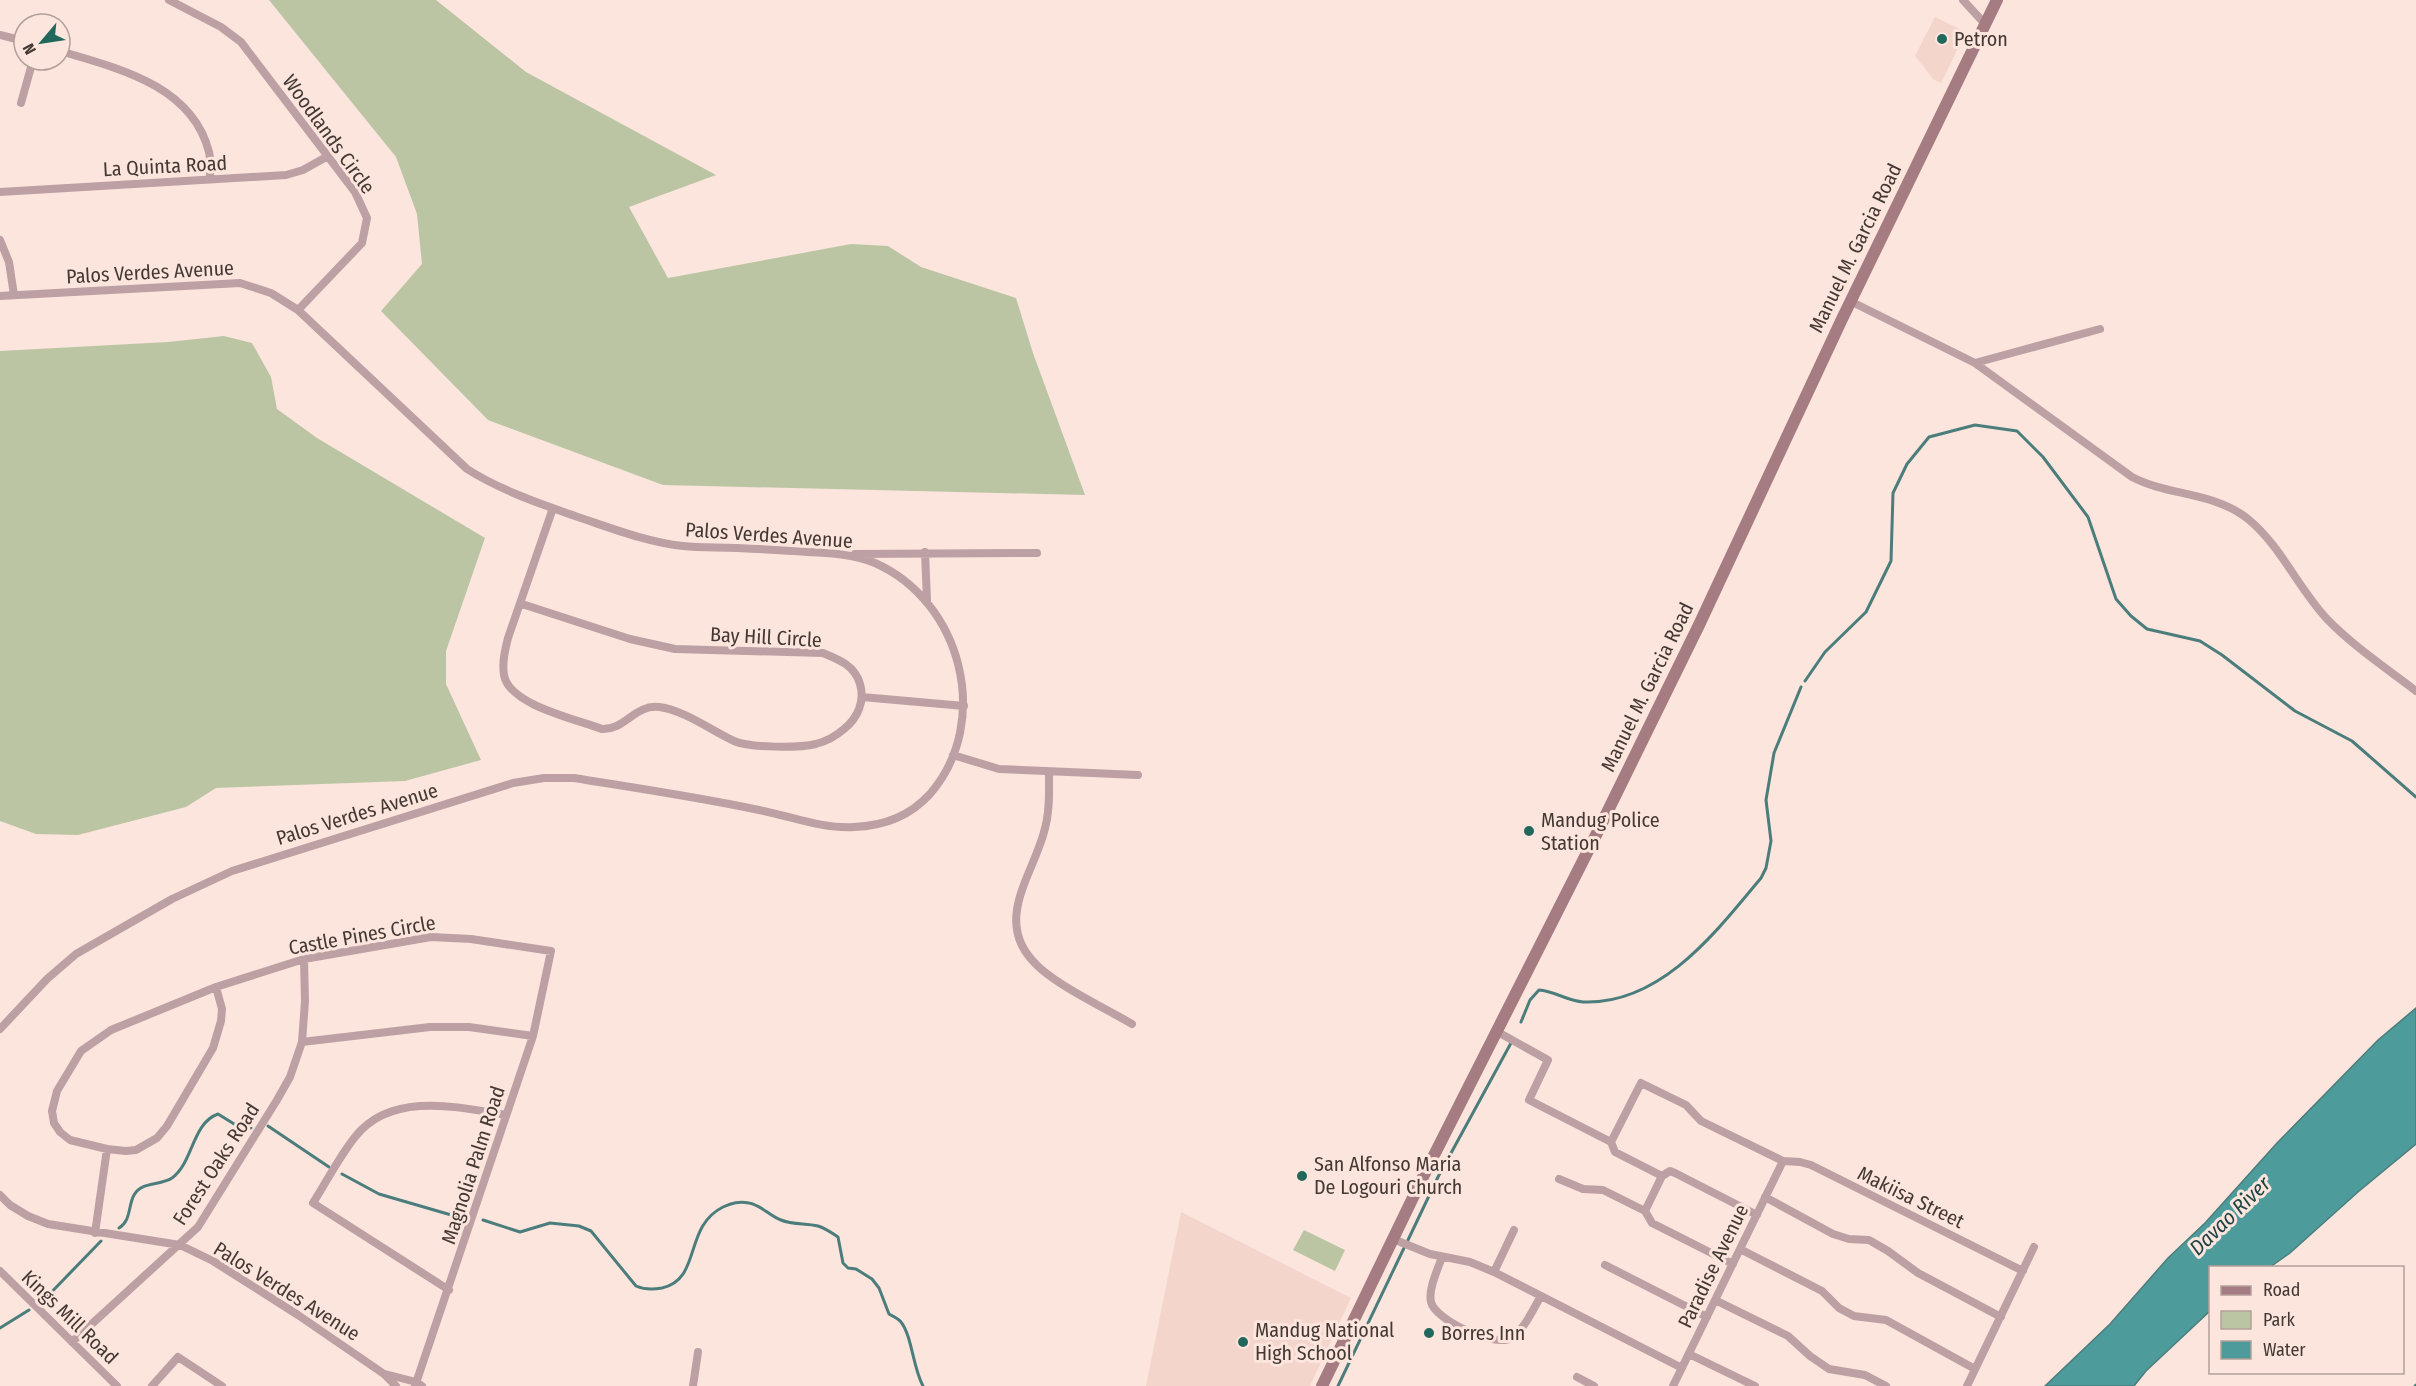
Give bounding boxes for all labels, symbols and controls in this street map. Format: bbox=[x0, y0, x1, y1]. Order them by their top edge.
north arrow bbox=[12, 12, 72, 72]
place label: Petron bbox=[1954, 27, 2008, 51]
marker: Petron bbox=[1935, 32, 1949, 46]
text: N bbox=[19, 40, 40, 58]
street label: Woodlands Circle bbox=[278, 70, 380, 198]
street label: La Quinta Road bbox=[102, 151, 228, 181]
street label: Manuel M. Garcia Road bbox=[1804, 159, 1906, 337]
street label: Palos Verdes Avenue bbox=[66, 256, 234, 288]
street label: Palos Verdes Avenue bbox=[684, 517, 854, 553]
street label: Manuel M. Garcia Road bbox=[1596, 598, 1698, 776]
street label: Bay Hill Circle bbox=[710, 622, 822, 652]
street label: Palos Verdes Avenue bbox=[273, 778, 441, 850]
place label: Mandug Police Station bbox=[1541, 808, 1660, 855]
marker: Mandug Police Station bbox=[1522, 824, 1536, 838]
street label: Castle Pines Circle bbox=[287, 910, 437, 960]
street label: Magnolia Palm Road bbox=[436, 1083, 510, 1247]
street label: Forest Oaks Road bbox=[168, 1098, 264, 1230]
place label: San Alfonso Maria De Logouri Church bbox=[1314, 1152, 1462, 1199]
street label: Makiisa Street bbox=[1854, 1161, 1969, 1233]
marker: San Alfonso Maria De Logouri Church bbox=[1295, 1169, 1309, 1183]
water label: Davao River bbox=[2184, 1171, 2276, 1261]
street label: Paradise Avenue bbox=[1673, 1200, 1753, 1332]
street label: Palos Verdes Avenue bbox=[209, 1236, 365, 1346]
street label: Kings Mill Road bbox=[17, 1265, 123, 1369]
legend bbox=[2209, 1266, 2404, 1374]
text: Road bbox=[2263, 1279, 2300, 1301]
text: Park bbox=[2263, 1309, 2296, 1331]
place label: Mandug National High School bbox=[1255, 1318, 1394, 1365]
place label: Borres Inn bbox=[1441, 1321, 1525, 1345]
marker: Borres Inn bbox=[1422, 1326, 1436, 1340]
marker: Mandug National High School bbox=[1236, 1335, 1250, 1349]
text: Water bbox=[2263, 1339, 2306, 1361]

